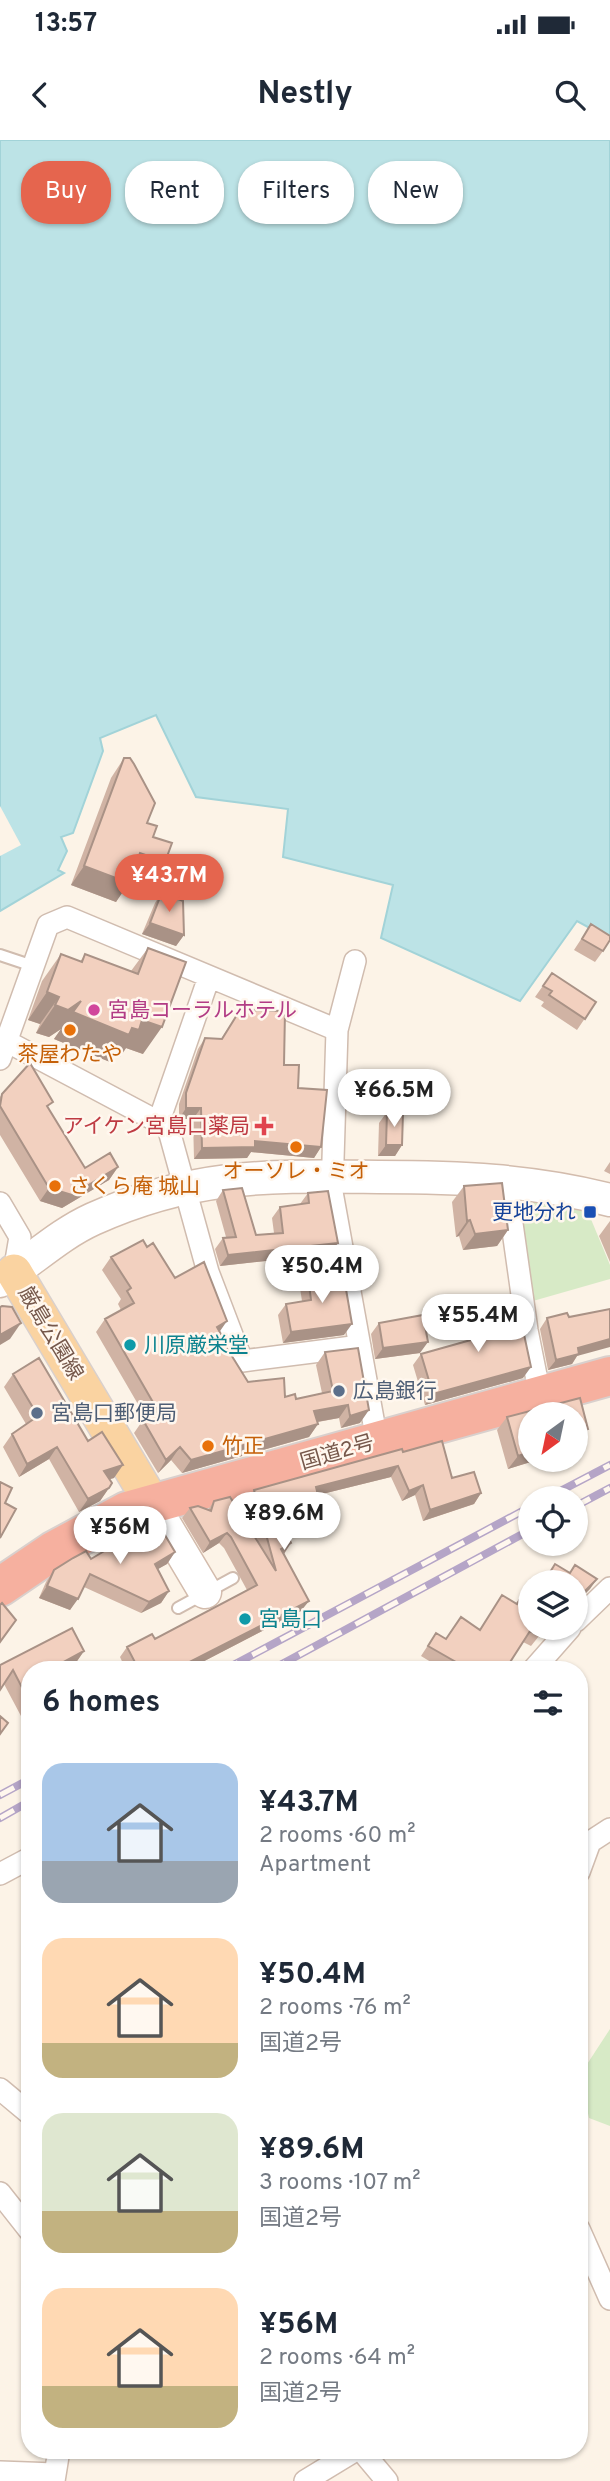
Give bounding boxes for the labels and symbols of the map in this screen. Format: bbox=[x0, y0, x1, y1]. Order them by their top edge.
pin: ¥43.7M bbox=[112, 854, 226, 914]
place label: 宮島コーラルホテル bbox=[108, 998, 297, 1025]
marker: 宮島コーラルホテル bbox=[86, 1002, 102, 1018]
marker: 茶屋わたや bbox=[62, 1022, 78, 1038]
place label: 茶屋わたや bbox=[18, 1042, 123, 1069]
pin: ¥66.5M bbox=[337, 1070, 451, 1129]
place label: アイケン宮島口薬局 bbox=[63, 1114, 250, 1141]
marker: アイケン宮島口薬局 bbox=[256, 1118, 272, 1134]
marker: オーソレ・ミオ bbox=[288, 1139, 304, 1155]
place label: オーソレ・ミオ bbox=[223, 1159, 370, 1186]
place label: さくら庵 城山 bbox=[69, 1174, 200, 1201]
marker: さくら庵 城山 bbox=[47, 1178, 63, 1194]
place label: 更地分れ bbox=[492, 1200, 576, 1227]
marker: 更地分れ bbox=[582, 1204, 598, 1220]
pin: ¥50.4M bbox=[265, 1246, 379, 1305]
street label: 厳島公園線 bbox=[11, 1282, 88, 1386]
pin: ¥55.4M bbox=[421, 1294, 535, 1354]
place label: 川原厳栄堂 bbox=[144, 1333, 249, 1360]
marker: 川原厳栄堂 bbox=[122, 1337, 138, 1353]
place label: 広島銀行 bbox=[353, 1379, 437, 1406]
marker: 広島銀行 bbox=[331, 1383, 347, 1399]
place label: 宮島口郵便局 bbox=[51, 1401, 177, 1428]
north arrow bbox=[518, 1402, 588, 1472]
marker: 宮島口郵便局 bbox=[29, 1405, 45, 1421]
street label: 国道2号 bbox=[297, 1430, 378, 1477]
place label: 竹正 bbox=[222, 1434, 264, 1461]
marker: 竹正 bbox=[200, 1438, 216, 1454]
pin: ¥89.6M bbox=[227, 1492, 341, 1552]
pin: ¥56M bbox=[79, 1506, 161, 1566]
place label: 宮島口 bbox=[259, 1607, 322, 1634]
marker: 宮島口 bbox=[237, 1611, 253, 1627]

